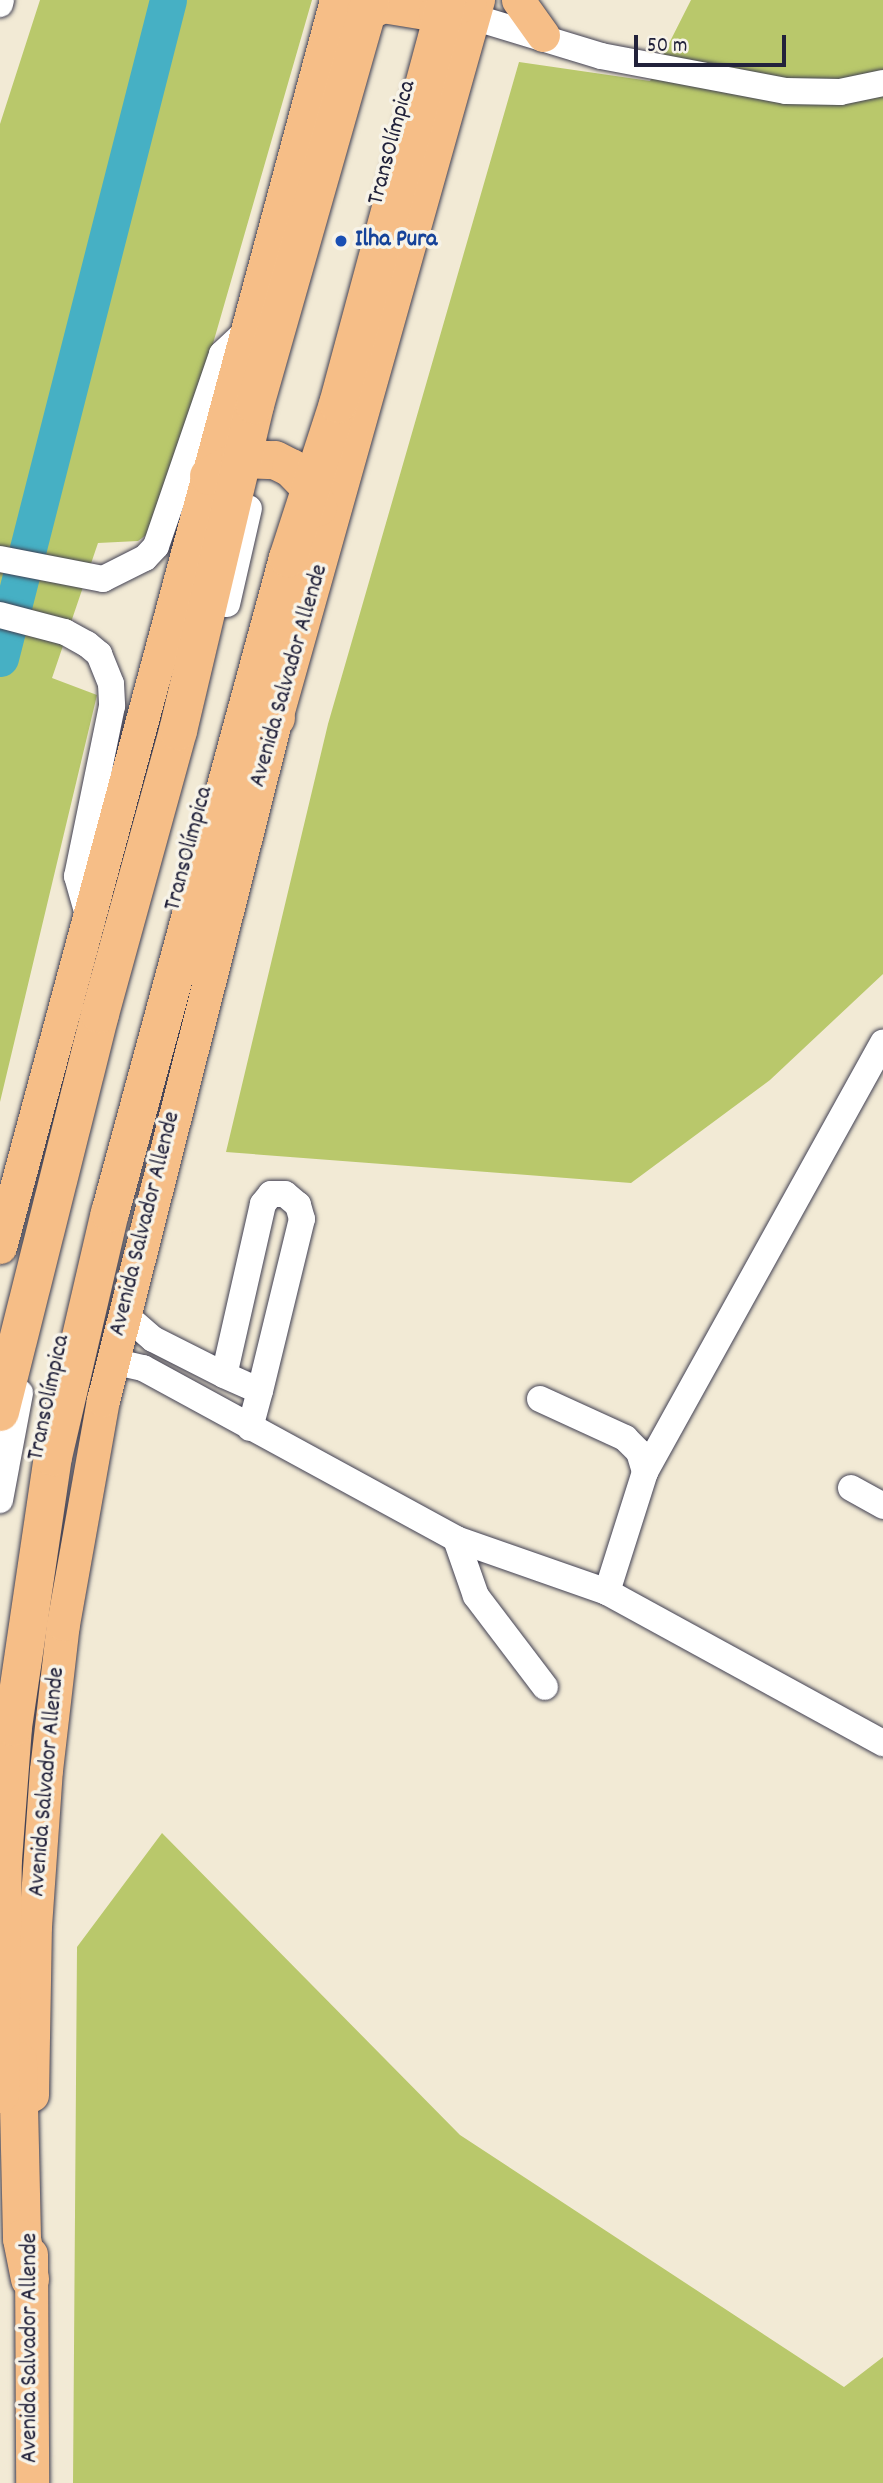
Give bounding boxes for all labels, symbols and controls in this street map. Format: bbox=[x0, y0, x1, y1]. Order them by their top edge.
scale bar bbox=[638, 21, 790, 65]
text: 50 m bbox=[647, 32, 687, 62]
street label: TransOlímpica bbox=[363, 78, 423, 208]
place label: Ilha Pura bbox=[355, 227, 437, 255]
marker: Ilha Pura bbox=[333, 233, 349, 249]
street label: Avenida Salvador Allende bbox=[244, 561, 336, 791]
street label: TransOlímpica bbox=[160, 784, 220, 914]
street label: Avenida Salvador Allende bbox=[104, 1109, 188, 1339]
street label: TransOlímpica bbox=[23, 1333, 77, 1463]
street label: Avenida Salvador Allende bbox=[24, 1666, 72, 1898]
street label: Avenida Salvador Allende bbox=[17, 2233, 45, 2463]

